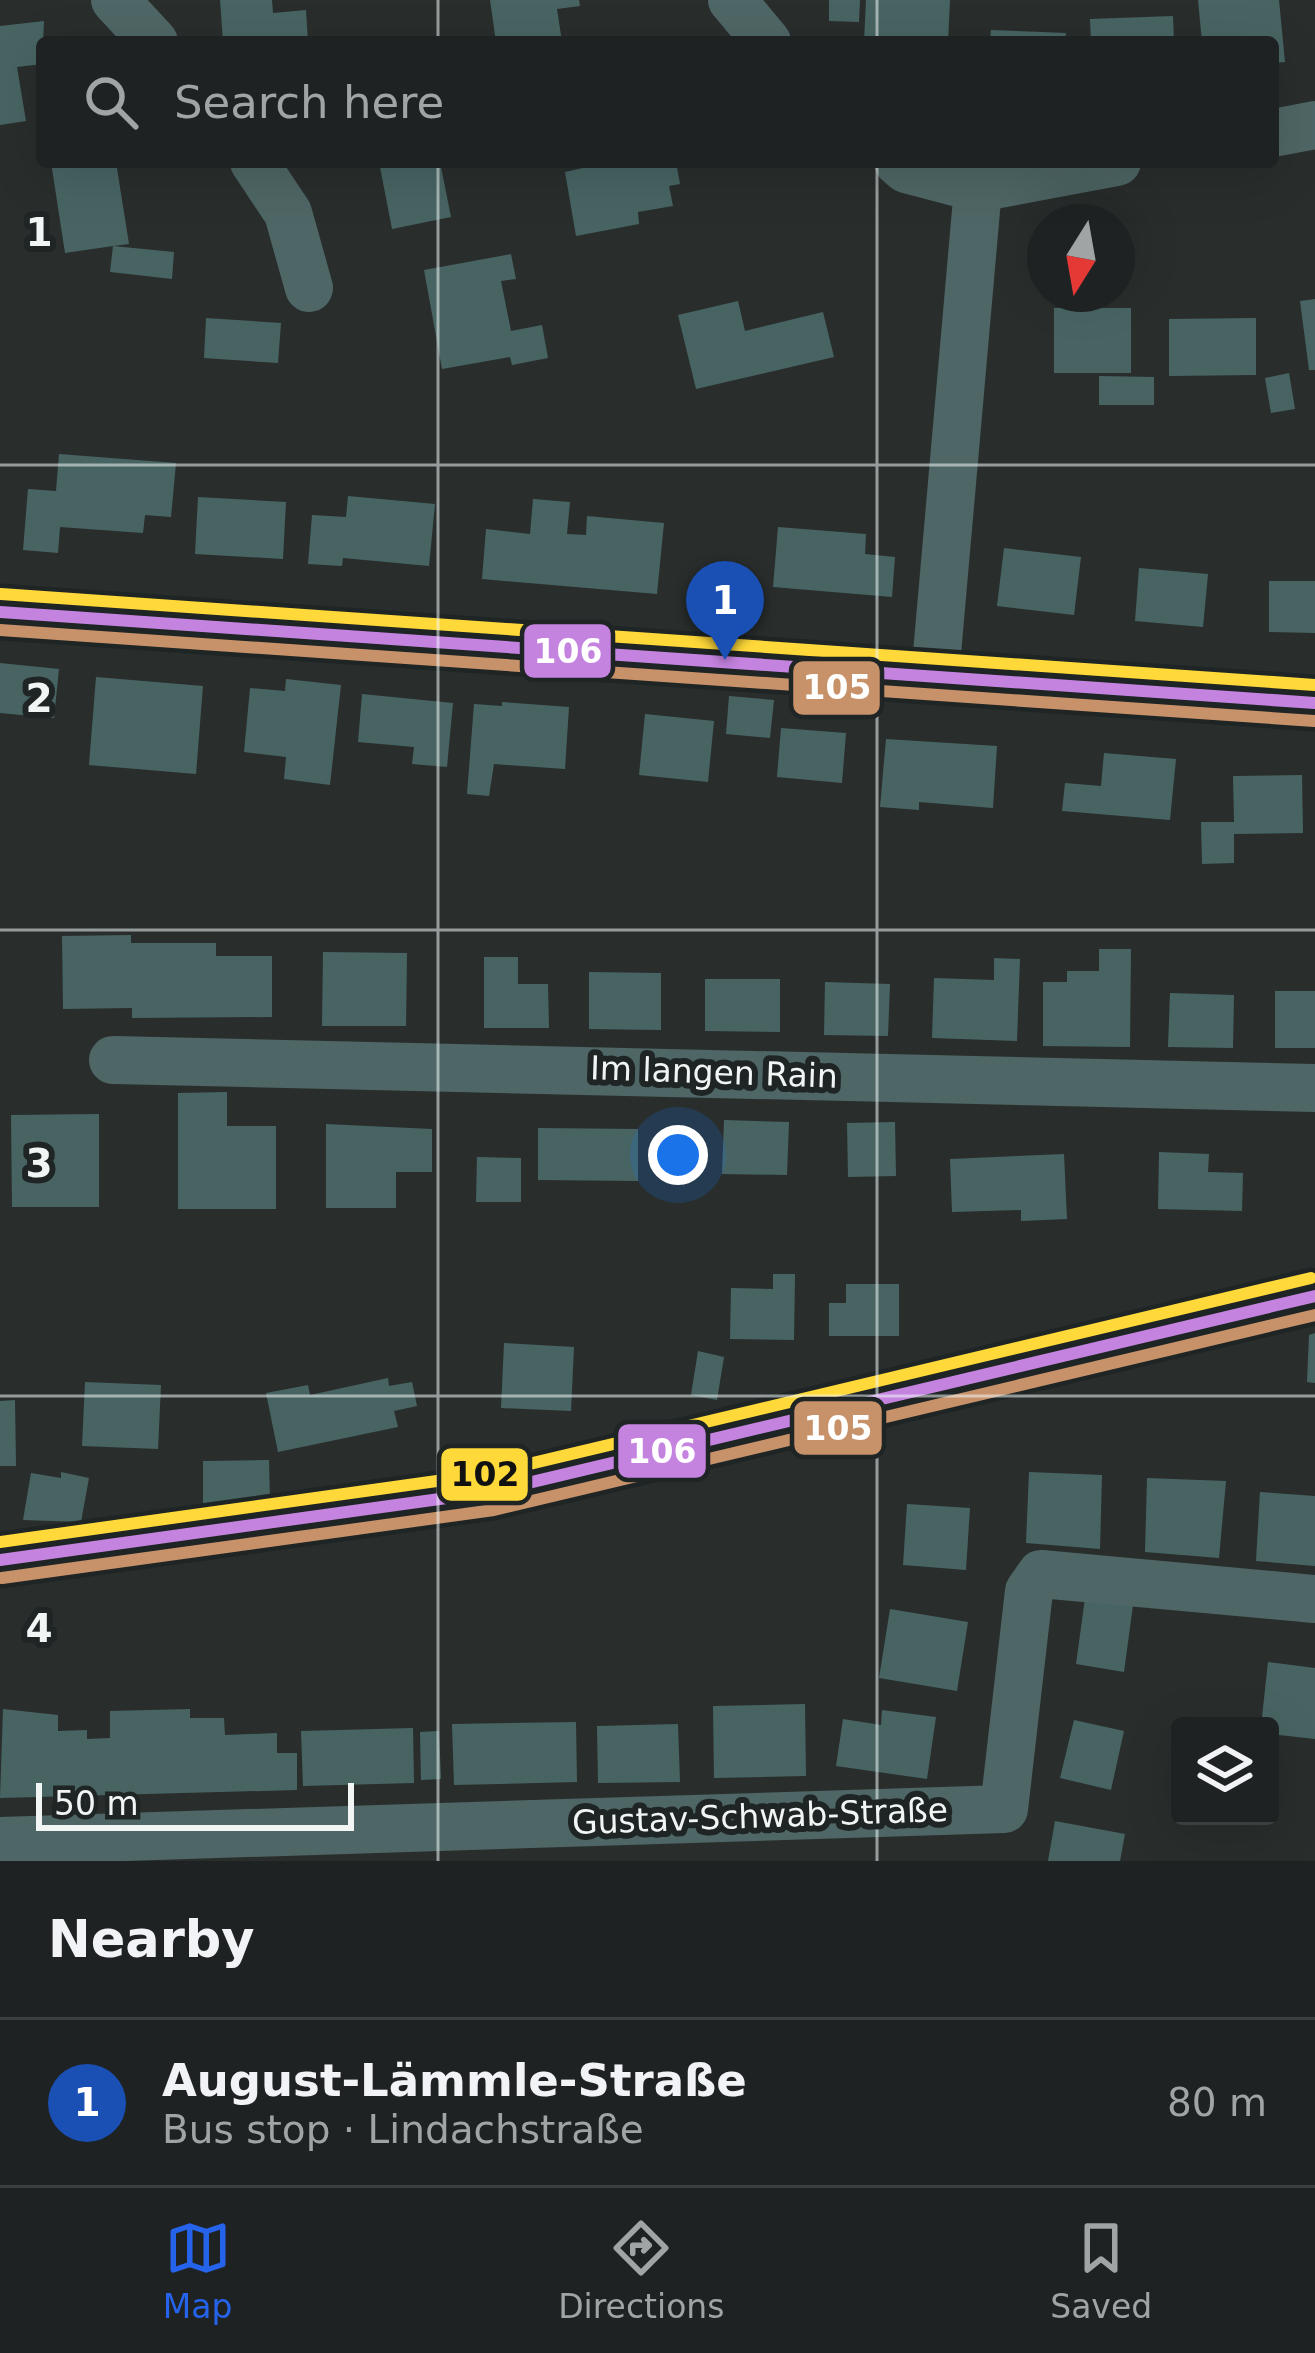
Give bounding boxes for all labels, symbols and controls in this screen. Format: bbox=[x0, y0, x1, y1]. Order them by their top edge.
search box bbox=[36, 36, 1279, 168]
icon: search bbox=[78, 69, 144, 135]
text: Search here bbox=[174, 76, 444, 129]
north arrow bbox=[1027, 204, 1135, 312]
text: 1 bbox=[25, 210, 53, 255]
pin: 1 bbox=[686, 561, 764, 660]
line badge: 106 bbox=[522, 622, 613, 680]
text: 106 bbox=[534, 632, 602, 671]
line badge: 105 bbox=[791, 659, 882, 717]
text: 105 bbox=[803, 668, 871, 707]
text: 2 bbox=[25, 676, 53, 721]
street label: Im langen Rain bbox=[589, 1048, 839, 1096]
your location bbox=[648, 1125, 708, 1185]
text: 3 bbox=[25, 1141, 53, 1186]
line badge: 105 bbox=[792, 1399, 884, 1457]
text: 105 bbox=[804, 1409, 872, 1448]
line badge: 106 bbox=[616, 1422, 708, 1480]
text: 106 bbox=[628, 1432, 696, 1471]
line badge: 102 bbox=[439, 1446, 530, 1503]
text: 102 bbox=[451, 1455, 519, 1494]
text: 4 bbox=[25, 1606, 53, 1651]
map controls bbox=[1171, 1717, 1279, 1825]
button: layers bbox=[1171, 1717, 1279, 1825]
scale bar bbox=[36, 1777, 354, 1830]
text: 50 m bbox=[54, 1784, 139, 1823]
street label: Gustav-Schwab-Straße bbox=[571, 1790, 949, 1842]
text: Nearby bbox=[48, 1910, 255, 1969]
text: August-Lämmle-Straße bbox=[162, 2054, 747, 2107]
text: 1 bbox=[73, 2080, 101, 2125]
text: 80 m bbox=[1167, 2080, 1267, 2125]
text: Bus stop · Lindachstraße bbox=[162, 2107, 644, 2152]
tab: Map bbox=[163, 2215, 233, 2326]
tab: Directions bbox=[558, 2215, 724, 2326]
tab: Saved bbox=[1050, 2215, 1152, 2326]

